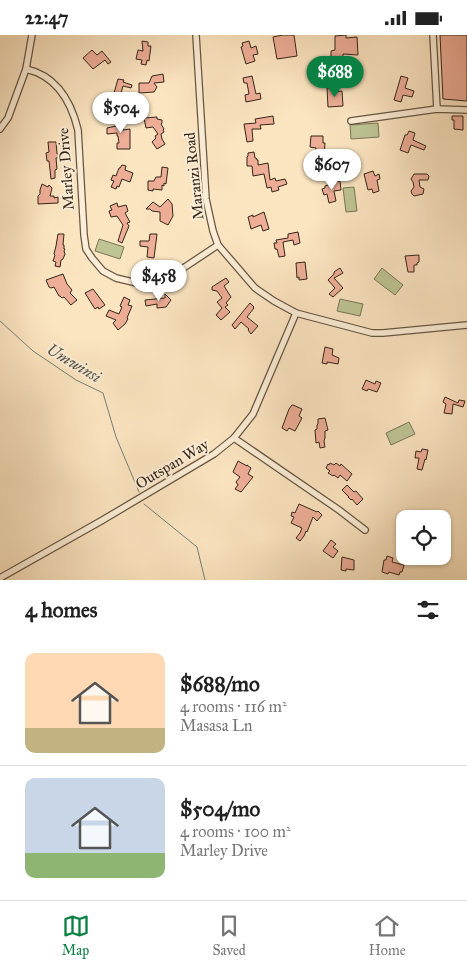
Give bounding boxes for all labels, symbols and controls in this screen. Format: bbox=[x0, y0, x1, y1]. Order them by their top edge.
text: 22:47 bbox=[25, 6, 68, 29]
pin: $688 bbox=[305, 55, 365, 98]
text: $688 bbox=[318, 62, 352, 81]
pin: $504 bbox=[91, 91, 151, 134]
text: $504 bbox=[103, 98, 139, 117]
street label: Marley Drive bbox=[54, 127, 78, 211]
street label: Maranzi Road bbox=[180, 131, 208, 221]
pin: $607 bbox=[302, 149, 362, 191]
text: $607 bbox=[314, 155, 350, 174]
pin: $458 bbox=[129, 259, 189, 302]
text: $458 bbox=[142, 266, 176, 285]
water label: Umwinsi bbox=[43, 339, 105, 387]
street label: Outspan Way bbox=[132, 435, 213, 493]
map controls bbox=[396, 510, 451, 565]
button: locate bbox=[396, 510, 451, 565]
icon: filters bbox=[414, 596, 442, 624]
text: 4 homes bbox=[25, 597, 97, 623]
text: $688/mo bbox=[180, 671, 260, 697]
icon: home bbox=[65, 673, 125, 733]
text: 4 rooms · 116 m² bbox=[180, 697, 287, 716]
text: Masasa Ln bbox=[180, 716, 252, 735]
text: $504/mo bbox=[180, 796, 260, 822]
icon: home bbox=[65, 798, 125, 858]
text: 4 rooms · 100 m² bbox=[180, 822, 291, 841]
text: Marley Drive bbox=[180, 841, 268, 860]
tab: Map bbox=[62, 912, 90, 959]
tab: Saved bbox=[213, 912, 246, 959]
tab: Home bbox=[369, 912, 405, 959]

